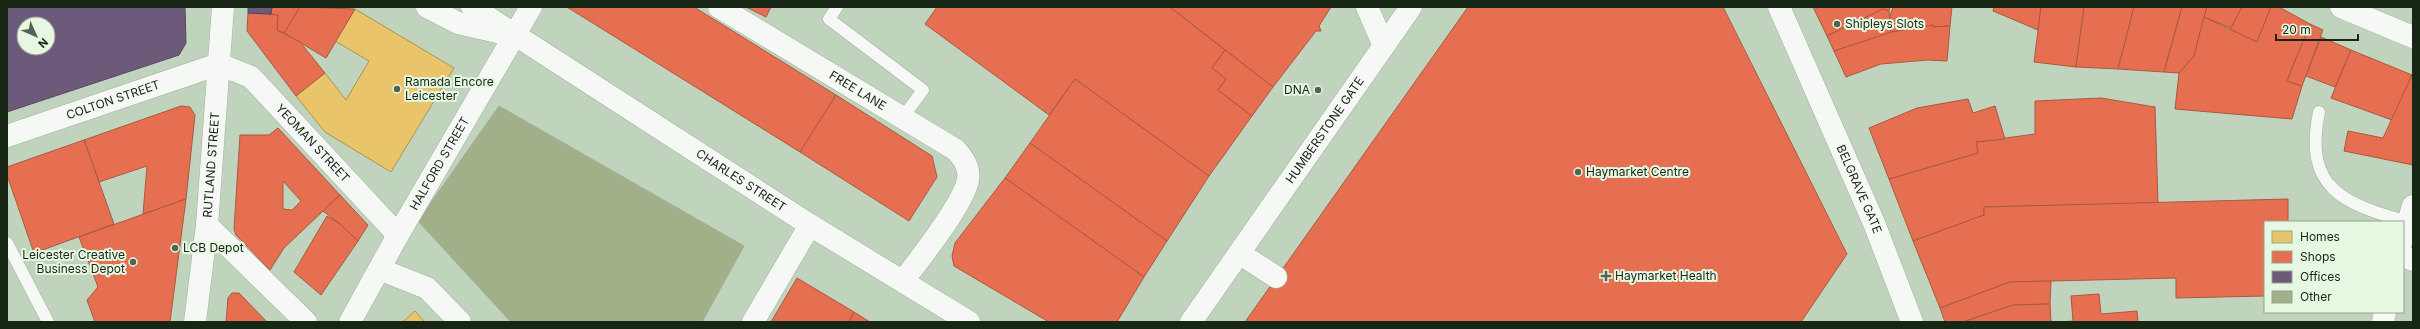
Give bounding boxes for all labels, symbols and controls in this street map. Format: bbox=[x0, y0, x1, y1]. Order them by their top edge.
north arrow bbox=[16, 16, 56, 56]
place label: Shipleys Slots bbox=[1845, 16, 1924, 31]
scale bar bbox=[2276, 16, 2358, 42]
marker: Shipleys Slots bbox=[1832, 19, 1842, 29]
text: 20 m bbox=[2282, 22, 2311, 37]
text: N bbox=[35, 35, 51, 51]
street label: FREE LANE bbox=[827, 67, 889, 113]
place label: Ramada Encore Leicester bbox=[405, 74, 494, 103]
street label: HUMBERSTONE GATE bbox=[1282, 74, 1367, 186]
street label: COLTON STREET bbox=[64, 77, 162, 122]
place label: DNA bbox=[1284, 82, 1310, 97]
marker: Ramada Encore Leicester bbox=[392, 84, 402, 94]
marker: DNA bbox=[1313, 85, 1323, 95]
street label: YEOMAN STREET bbox=[273, 101, 353, 185]
street label: RUTLAND STREET bbox=[200, 111, 222, 218]
street label: HALFORD STREET bbox=[406, 114, 472, 213]
street label: BELGRAVE GATE bbox=[1833, 142, 1885, 236]
street label: CHARLES STREET bbox=[693, 145, 789, 215]
place label: Haymarket Centre bbox=[1586, 164, 1689, 179]
marker: Haymarket Centre bbox=[1573, 167, 1583, 177]
legend bbox=[2264, 221, 2404, 313]
text: Homes bbox=[2300, 229, 2340, 244]
place label: LCB Depot bbox=[183, 240, 244, 255]
marker: LCB Depot bbox=[170, 243, 180, 253]
place label: Leicester Creative Business Depot bbox=[22, 247, 125, 276]
text: Shops bbox=[2300, 249, 2336, 264]
marker: Leicester Creative Business Depot bbox=[128, 257, 138, 267]
place label: Haymarket Health bbox=[1615, 268, 1717, 283]
text: Offices bbox=[2300, 269, 2341, 284]
marker: Haymarket Health bbox=[1600, 270, 1612, 282]
text: Other bbox=[2300, 289, 2332, 304]

